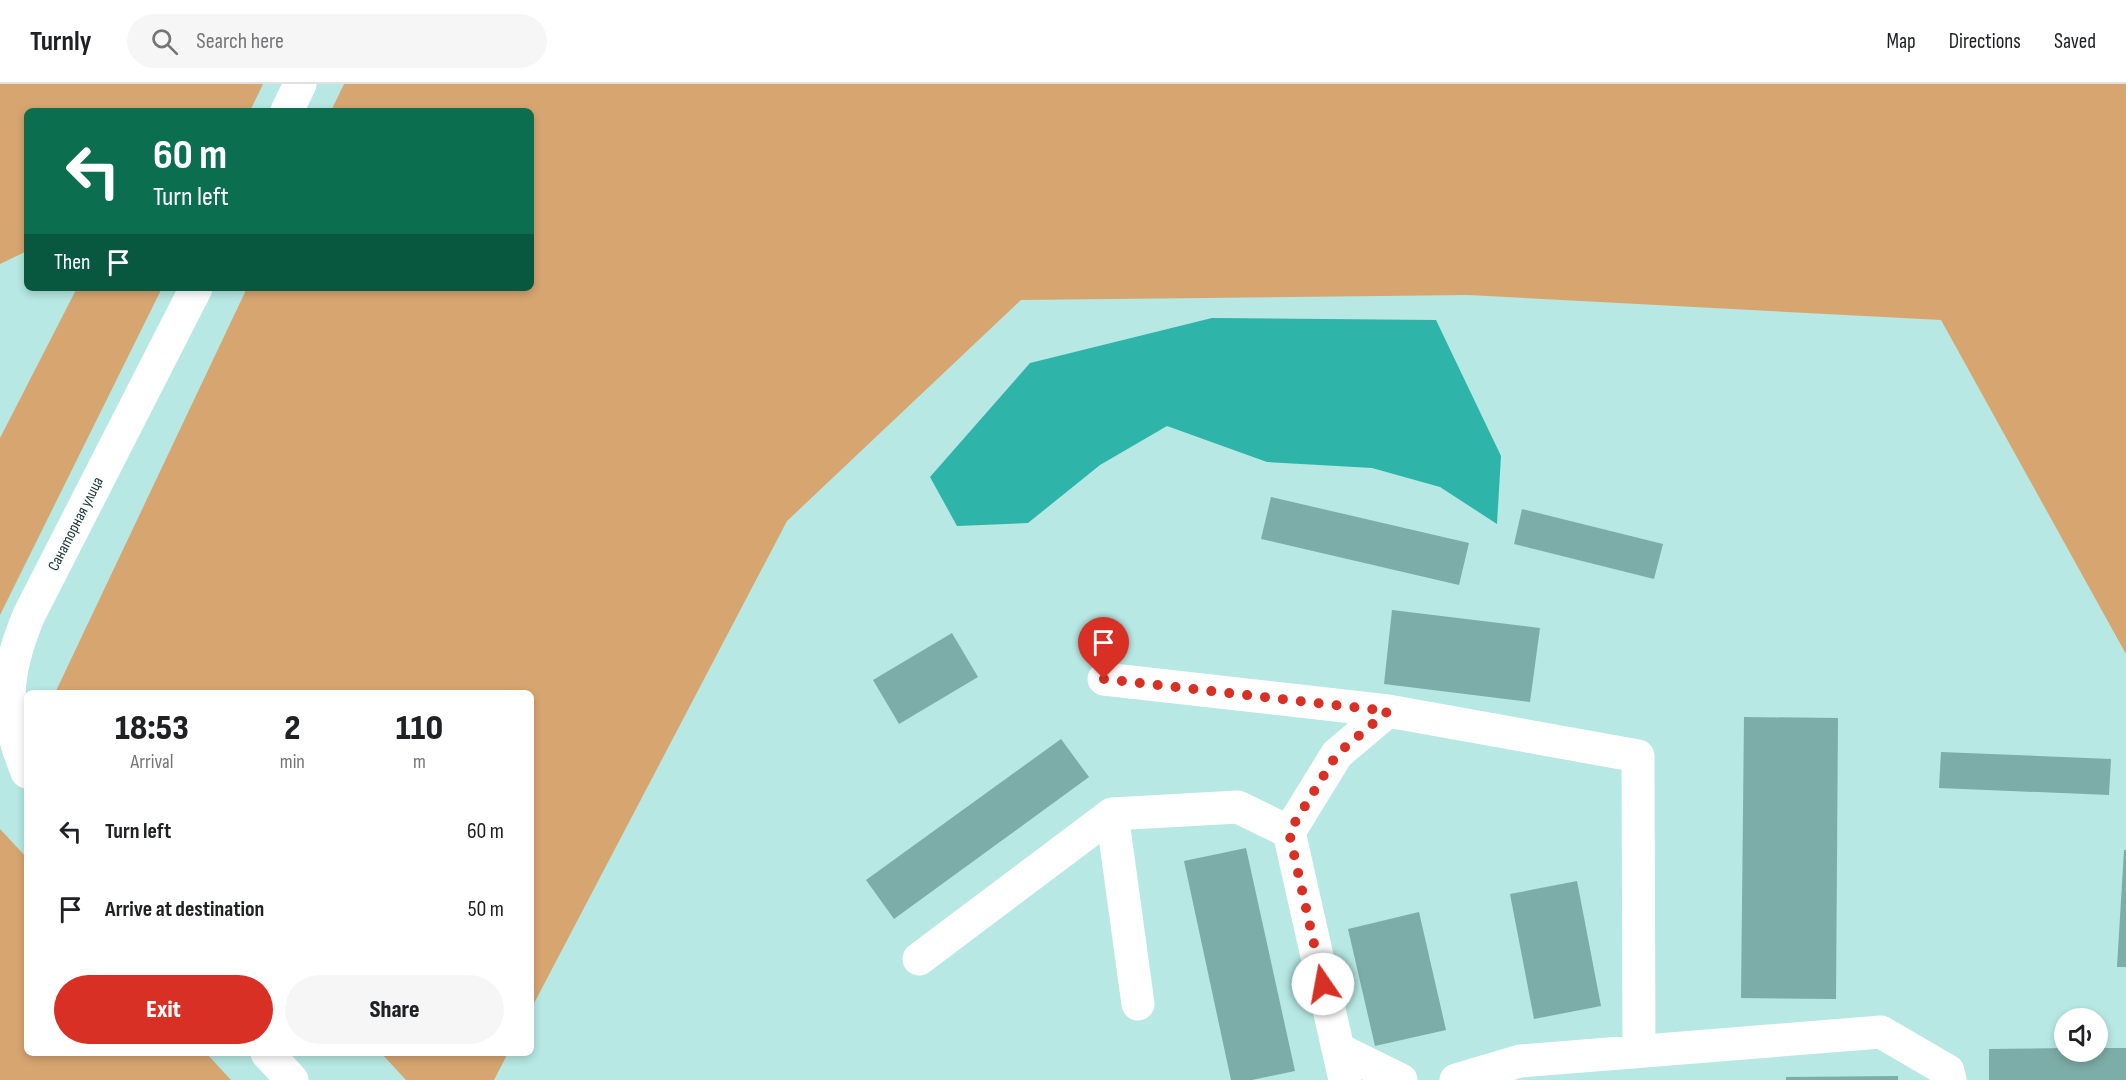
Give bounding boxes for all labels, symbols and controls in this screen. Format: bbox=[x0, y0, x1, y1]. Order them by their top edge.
search box bbox=[127, 14, 547, 68]
text: Turnly bbox=[30, 25, 91, 58]
icon: search bbox=[148, 25, 181, 58]
text: Search here bbox=[196, 28, 284, 55]
text: Map bbox=[1886, 29, 1916, 54]
text: Directions bbox=[1949, 29, 2021, 54]
text: Saved bbox=[2054, 29, 2096, 54]
text: 60 m bbox=[153, 130, 227, 181]
icon: left bbox=[54, 132, 132, 210]
text: Turn left bbox=[153, 181, 229, 213]
icon: arrive bbox=[102, 246, 135, 279]
text: Then bbox=[54, 249, 90, 276]
street label: Санаторная улица bbox=[44, 474, 108, 574]
pin bbox=[1078, 617, 1129, 679]
icon: arrive bbox=[1087, 626, 1120, 659]
text: 18:53 bbox=[115, 707, 189, 750]
text: 2 bbox=[284, 707, 300, 750]
text: 110 bbox=[396, 707, 443, 750]
text: Arrival bbox=[130, 750, 173, 774]
text: min bbox=[280, 750, 305, 774]
text: m bbox=[413, 750, 426, 774]
icon: left bbox=[54, 815, 87, 848]
text: Turn left bbox=[105, 818, 171, 845]
text: 60 m bbox=[467, 818, 504, 845]
icon: arrive bbox=[54, 893, 87, 926]
text: Arrive at destination bbox=[105, 896, 264, 923]
text: 50 m bbox=[468, 896, 504, 923]
position arrow bbox=[1291, 952, 1355, 1016]
button: Exit bbox=[54, 975, 273, 1044]
button: Share bbox=[285, 975, 504, 1044]
map controls bbox=[2054, 1008, 2108, 1062]
button: sound bbox=[2054, 1008, 2108, 1062]

